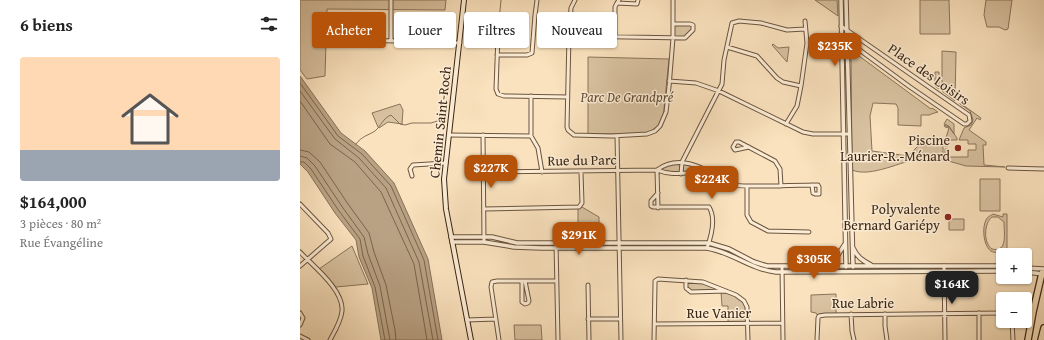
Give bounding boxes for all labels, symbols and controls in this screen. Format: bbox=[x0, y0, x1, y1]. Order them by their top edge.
text: 6 biens bbox=[20, 12, 73, 37]
chip: Acheter bbox=[312, 12, 386, 48]
chip: Louer bbox=[394, 12, 456, 48]
chip: Filtres bbox=[464, 12, 529, 48]
chip: Nouveau bbox=[537, 12, 617, 48]
icon: filters bbox=[258, 13, 280, 35]
pin: $235K bbox=[807, 33, 863, 67]
text: $235K bbox=[817, 36, 853, 55]
street label: Place des Loisirs bbox=[884, 38, 974, 110]
street label: Chemin Saint-Roch bbox=[424, 65, 456, 179]
icon: home bbox=[114, 83, 186, 155]
park label: Parc De Grandpré bbox=[579, 87, 674, 107]
place label: Piscine Laurier-R.-Ménard bbox=[840, 130, 951, 166]
marker: Piscine Laurier-R.-Ménard bbox=[953, 143, 963, 153]
street label: Rue du Parc bbox=[547, 149, 617, 171]
pin: $227K bbox=[463, 155, 519, 189]
text: $227K bbox=[473, 158, 509, 177]
pin: $224K bbox=[684, 166, 740, 200]
text: $224K bbox=[694, 169, 730, 188]
text: $164,000 bbox=[20, 189, 86, 214]
place label: Polyvalente Bernard Gariépy bbox=[843, 199, 940, 235]
marker: Polyvalente Bernard Gariépy bbox=[943, 212, 953, 222]
text: 3 pièces · 80 m² bbox=[20, 214, 101, 233]
pin: $291K bbox=[551, 222, 607, 256]
text: $291K bbox=[561, 225, 597, 244]
text: Rue Évangéline bbox=[20, 233, 103, 252]
pin: $305K bbox=[786, 246, 842, 280]
map controls bbox=[996, 248, 1032, 328]
button: + bbox=[996, 248, 1032, 284]
text: $305K bbox=[796, 249, 832, 268]
pin: $164K bbox=[924, 271, 980, 305]
text: $164K bbox=[934, 274, 970, 293]
button: − bbox=[996, 292, 1032, 328]
street label: Rue Labrie bbox=[832, 293, 895, 313]
street label: Rue Vanier bbox=[687, 303, 751, 323]

